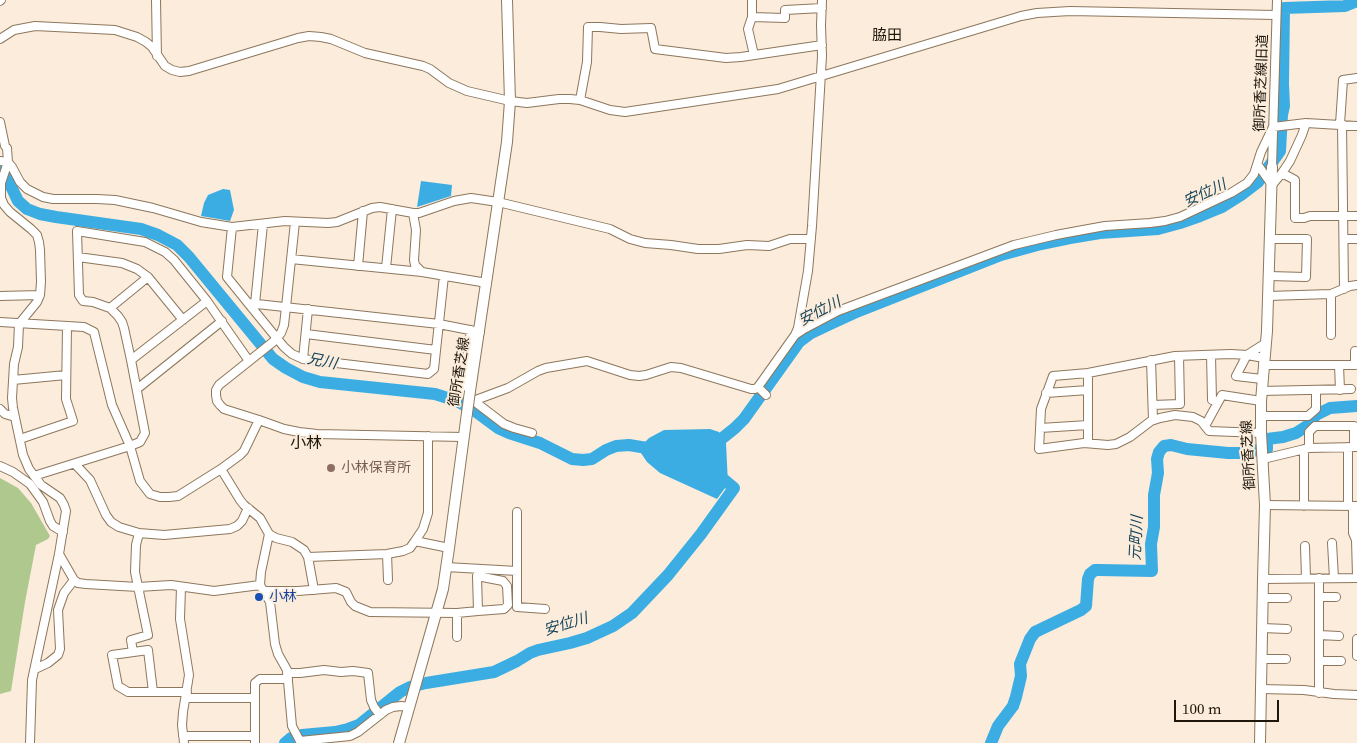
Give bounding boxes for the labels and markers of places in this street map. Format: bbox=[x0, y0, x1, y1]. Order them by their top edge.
place label: 小林保育所 bbox=[341, 460, 411, 476]
marker: 小林保育所 bbox=[325, 462, 337, 474]
place label: 小林 bbox=[269, 589, 297, 605]
marker: 小林 bbox=[253, 591, 265, 603]

